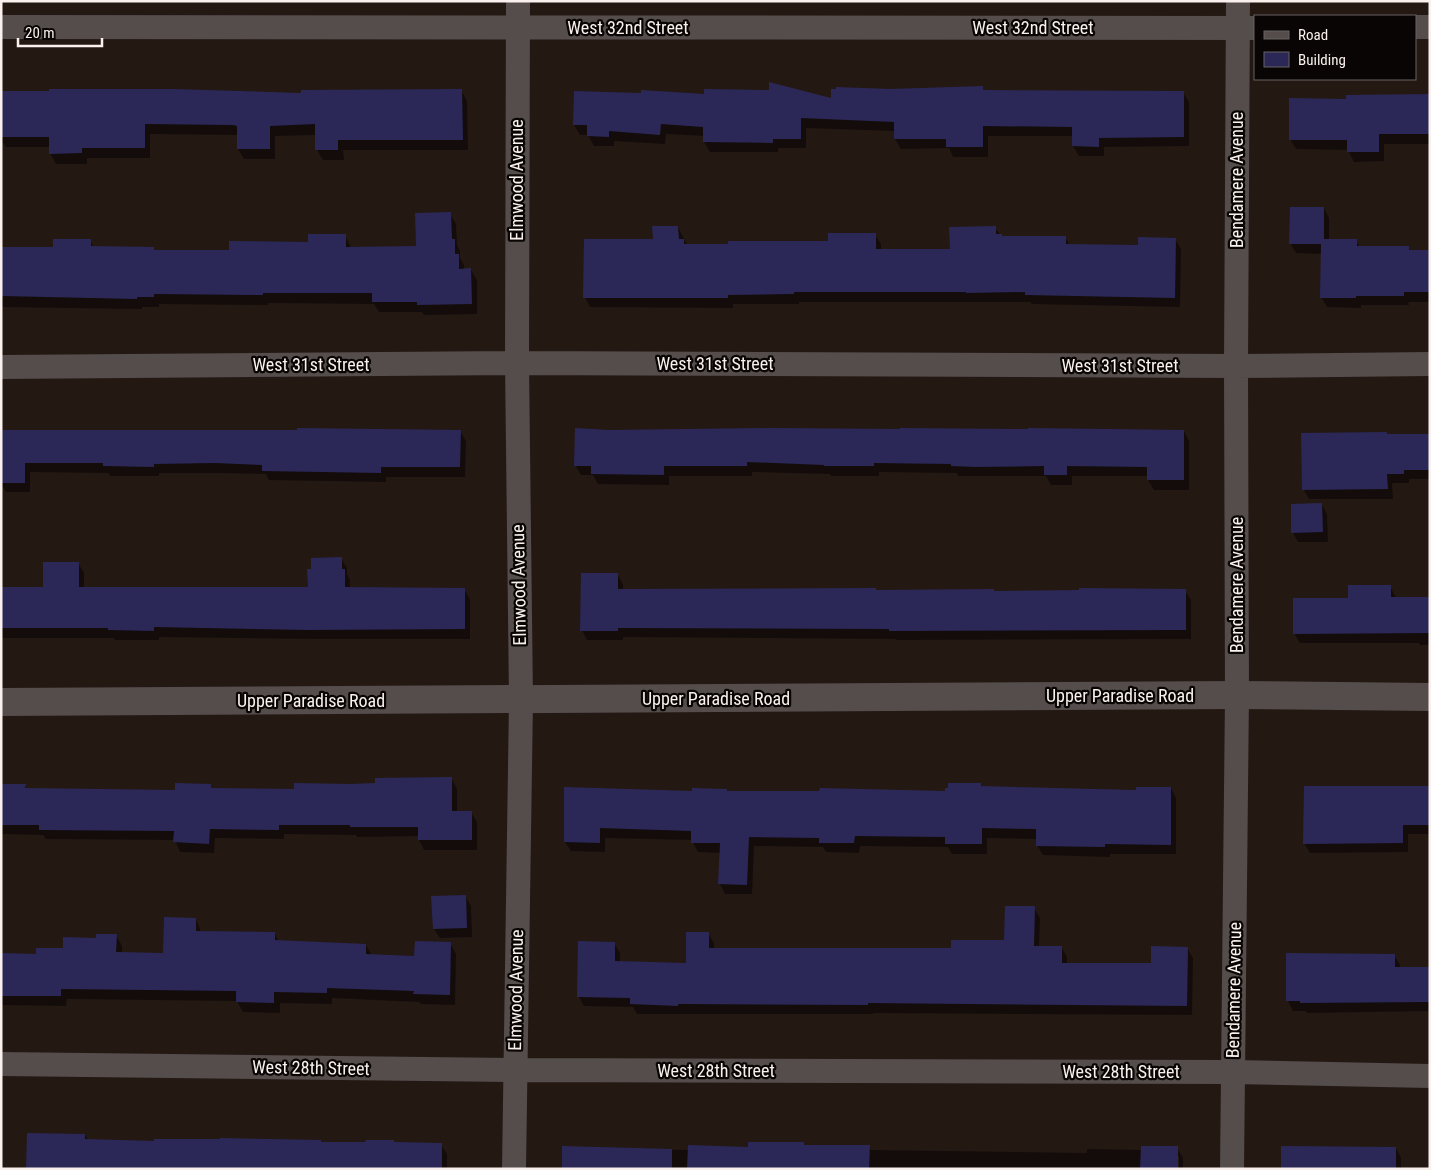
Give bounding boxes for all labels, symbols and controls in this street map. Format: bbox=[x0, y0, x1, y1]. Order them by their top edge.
scale bar bbox=[18, 15, 101, 47]
legend bbox=[1254, 15, 1416, 80]
street label: West 32nd Street bbox=[567, 17, 689, 38]
street label: West 32nd Street bbox=[972, 17, 1094, 38]
text: 20 m bbox=[25, 24, 55, 42]
text: Road bbox=[1298, 26, 1328, 44]
text: Building bbox=[1298, 51, 1346, 69]
street label: Bendamere Avenue bbox=[1226, 112, 1247, 248]
street label: Elmwood Avenue bbox=[506, 119, 527, 241]
street label: West 31st Street bbox=[656, 353, 774, 374]
street label: West 31st Street bbox=[252, 354, 370, 375]
street label: West 31st Street bbox=[1061, 355, 1179, 376]
street label: Bendamere Avenue bbox=[1226, 517, 1247, 653]
street label: Elmwood Avenue bbox=[507, 524, 530, 646]
street label: Upper Paradise Road bbox=[1046, 685, 1194, 706]
street label: Upper Paradise Road bbox=[642, 688, 790, 709]
street label: Upper Paradise Road bbox=[237, 690, 385, 711]
street label: Bendamere Avenue bbox=[1222, 922, 1245, 1058]
street label: Elmwood Avenue bbox=[504, 929, 527, 1051]
street label: West 28th Street bbox=[252, 1056, 370, 1079]
street label: West 28th Street bbox=[657, 1060, 775, 1081]
street label: West 28th Street bbox=[1062, 1061, 1180, 1082]

